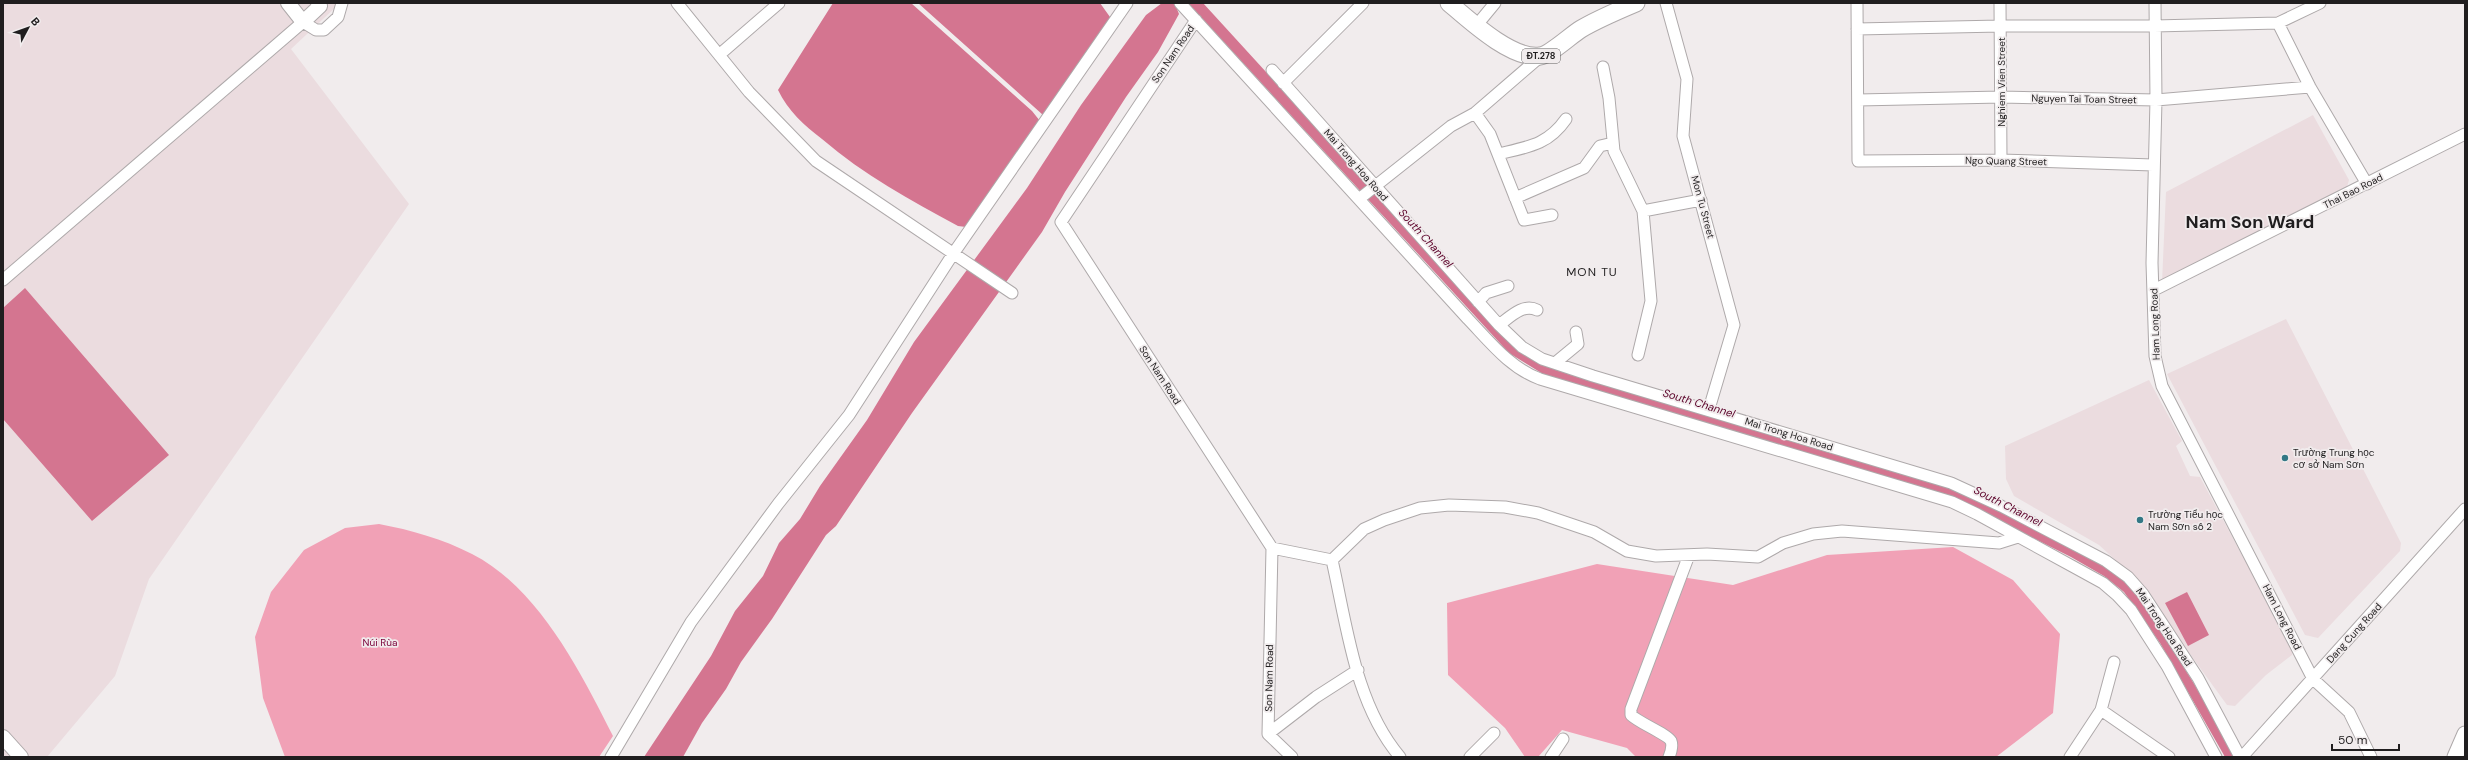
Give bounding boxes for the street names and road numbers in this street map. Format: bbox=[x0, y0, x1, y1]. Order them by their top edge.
street label: Son Nam Road bbox=[1149, 22, 1197, 86]
street label: Nghiem Vien Street bbox=[1995, 37, 2008, 127]
road number: ĐT.278 bbox=[1522, 49, 1560, 63]
street label: Nguyen Tai Toan Street bbox=[2031, 92, 2137, 106]
street label: Mai Trong Hoa Road bbox=[1321, 126, 1391, 204]
street label: Ngo Quang Street bbox=[1965, 154, 2047, 168]
street label: Thai Bao Road bbox=[2321, 170, 2385, 212]
street label: Mon Tu Street bbox=[1688, 174, 1718, 240]
street label: Ham Long Road bbox=[2147, 288, 2163, 360]
street label: Son Nam Road bbox=[1136, 343, 1184, 407]
street label: Mai Trong Hoa Road bbox=[1743, 414, 1835, 454]
street label: Ham Long Road bbox=[2260, 582, 2304, 652]
street label: Mai Trong Hoa Road bbox=[2133, 585, 2195, 669]
street label: Dang Cung Road bbox=[2324, 600, 2384, 666]
street label: Son Nam Road bbox=[1262, 644, 1276, 712]

